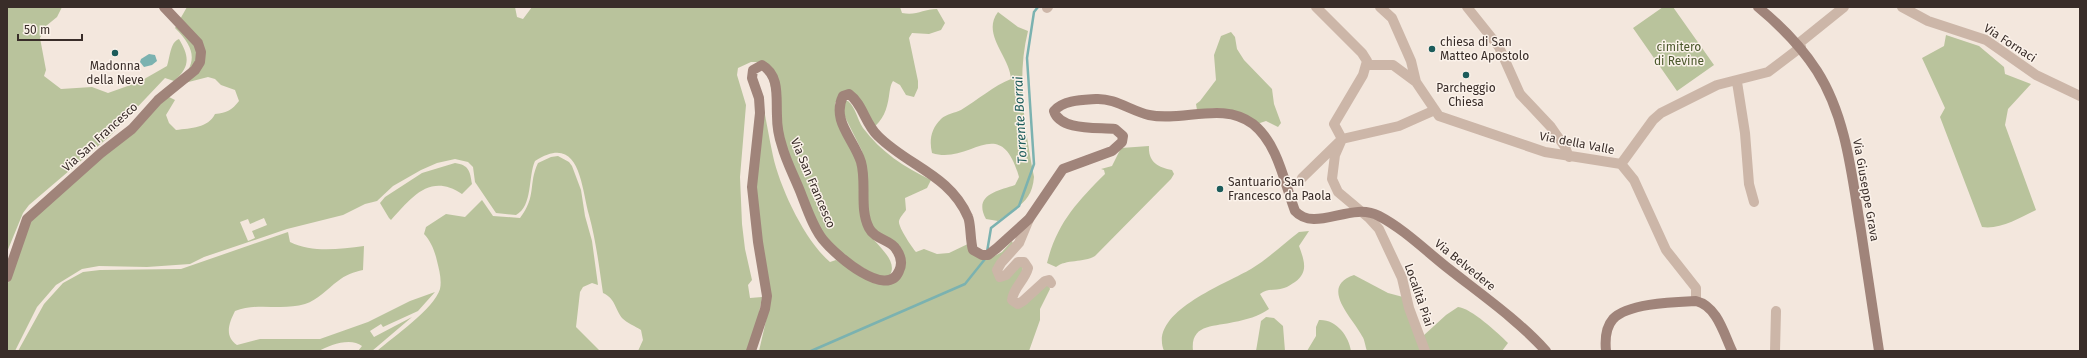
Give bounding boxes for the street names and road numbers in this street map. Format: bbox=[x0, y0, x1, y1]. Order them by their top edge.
street label: Via Fornaci bbox=[1981, 21, 2039, 65]
street label: Via San Francesco bbox=[59, 100, 141, 174]
street label: Via della Valle bbox=[1538, 129, 1616, 157]
street label: Via San Francesco bbox=[788, 136, 838, 230]
street label: Via Giuseppe Grava bbox=[1850, 137, 1882, 243]
street label: Via Belvedere bbox=[1432, 236, 1498, 294]
street label: Località Piai bbox=[1402, 262, 1436, 328]

